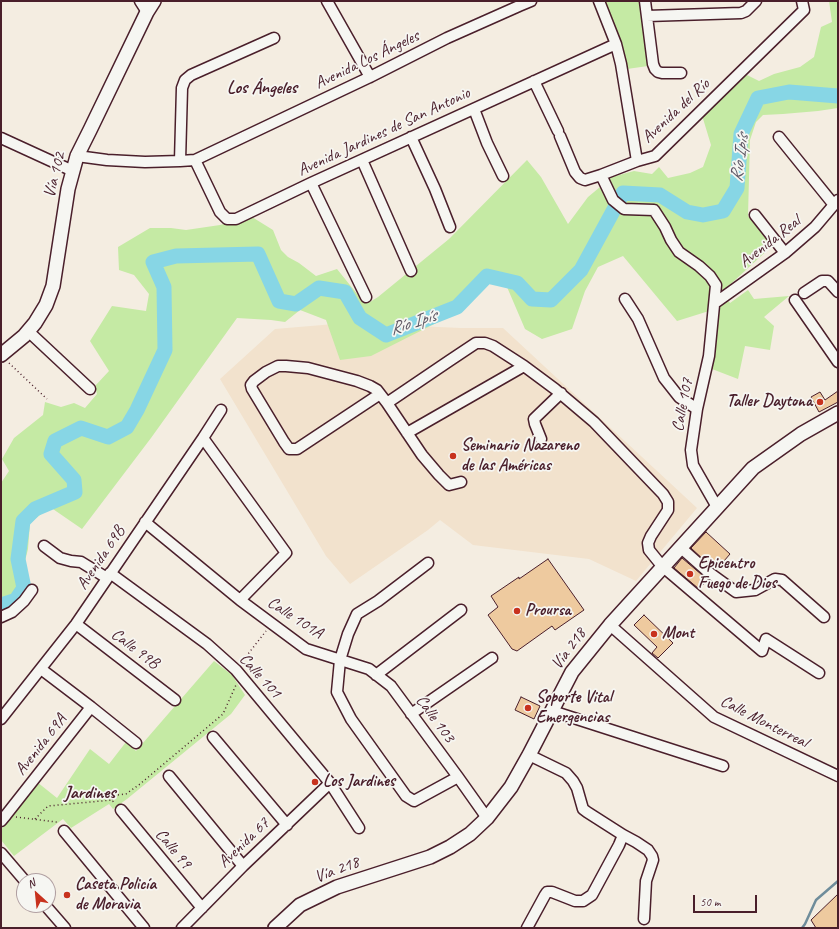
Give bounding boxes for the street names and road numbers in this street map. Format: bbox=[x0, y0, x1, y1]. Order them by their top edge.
street label: Avenida Los Ángeles bbox=[312, 26, 422, 94]
street label: Avenida del Río bbox=[638, 74, 714, 148]
street label: Avenida Jardines de San Antonio bbox=[295, 83, 473, 181]
street label: Vía 102 bbox=[40, 150, 70, 200]
street label: Avenida Real bbox=[735, 212, 805, 272]
street label: Calle 107 bbox=[668, 377, 698, 433]
street label: Avenida 69B bbox=[72, 522, 130, 594]
street label: Calle 101A bbox=[263, 592, 327, 644]
street label: Calle 99B bbox=[107, 624, 163, 674]
street label: Vía 218 bbox=[547, 624, 591, 674]
street label: Calle 101 bbox=[234, 649, 286, 703]
street label: Calle 103 bbox=[411, 691, 459, 747]
street label: Calle Monterreal bbox=[717, 691, 811, 753]
street label: Avenida 69A bbox=[11, 710, 71, 780]
street label: Avenida 67 bbox=[214, 814, 274, 872]
street label: Calle 99 bbox=[150, 825, 196, 873]
street label: Vía 218 bbox=[312, 852, 362, 888]

